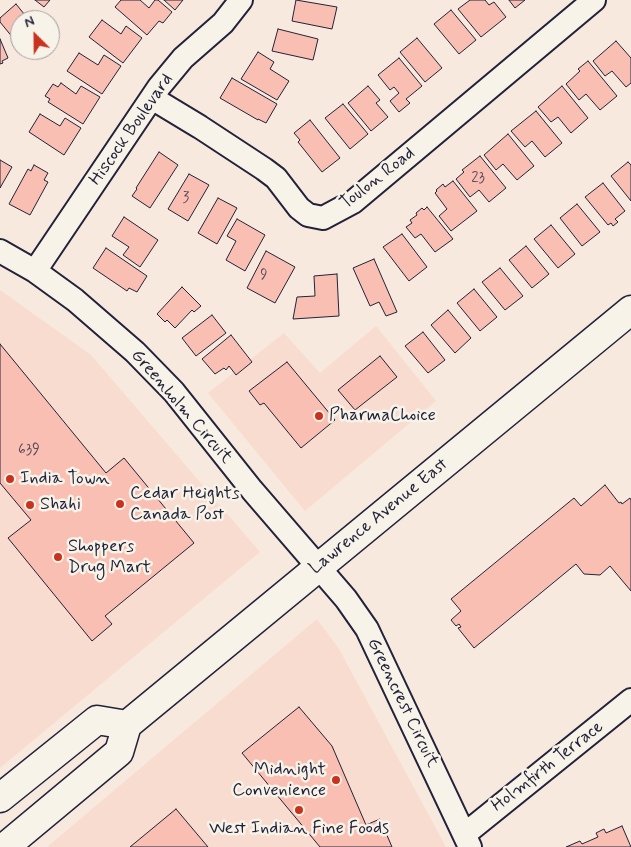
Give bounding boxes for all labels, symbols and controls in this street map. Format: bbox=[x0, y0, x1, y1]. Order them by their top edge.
north arrow bbox=[10, 10, 60, 60]
text: N bbox=[22, 12, 37, 32]
street label: Hiscock Boulevard bbox=[85, 70, 179, 190]
street label: Toulon Road bbox=[336, 143, 420, 215]
house number: 23 bbox=[471, 170, 485, 188]
house number: 3 bbox=[183, 190, 189, 208]
house number: 9 bbox=[260, 267, 268, 285]
street label: Greenholm Circuit bbox=[125, 345, 237, 469]
place label: PharmaChoice bbox=[329, 405, 436, 427]
marker: PharmaChoice bbox=[313, 410, 325, 422]
house number: 639 bbox=[18, 442, 40, 460]
street label: Lawrence Avenue East bbox=[305, 454, 453, 580]
place label: India Town bbox=[20, 468, 110, 490]
marker: India Town bbox=[4, 473, 16, 485]
place label: Cedar Heights Canada Post bbox=[130, 483, 240, 526]
place label: Shahi bbox=[40, 494, 81, 516]
marker: Cedar Heights Canada Post bbox=[114, 498, 126, 510]
marker: Shahi bbox=[24, 499, 36, 511]
place label: Shoppers Drug Mart bbox=[68, 536, 151, 578]
marker: Shoppers Drug Mart bbox=[52, 551, 64, 563]
street label: Greencrest Circuit bbox=[361, 635, 443, 771]
street label: Holmfirth Terrace bbox=[488, 717, 608, 817]
place label: Midnight Convenience bbox=[232, 759, 326, 802]
marker: Midnight Convenience bbox=[330, 774, 342, 786]
marker: West Indian Fine Foods bbox=[293, 804, 305, 816]
place label: West Indian Fine Foods bbox=[209, 818, 389, 840]

